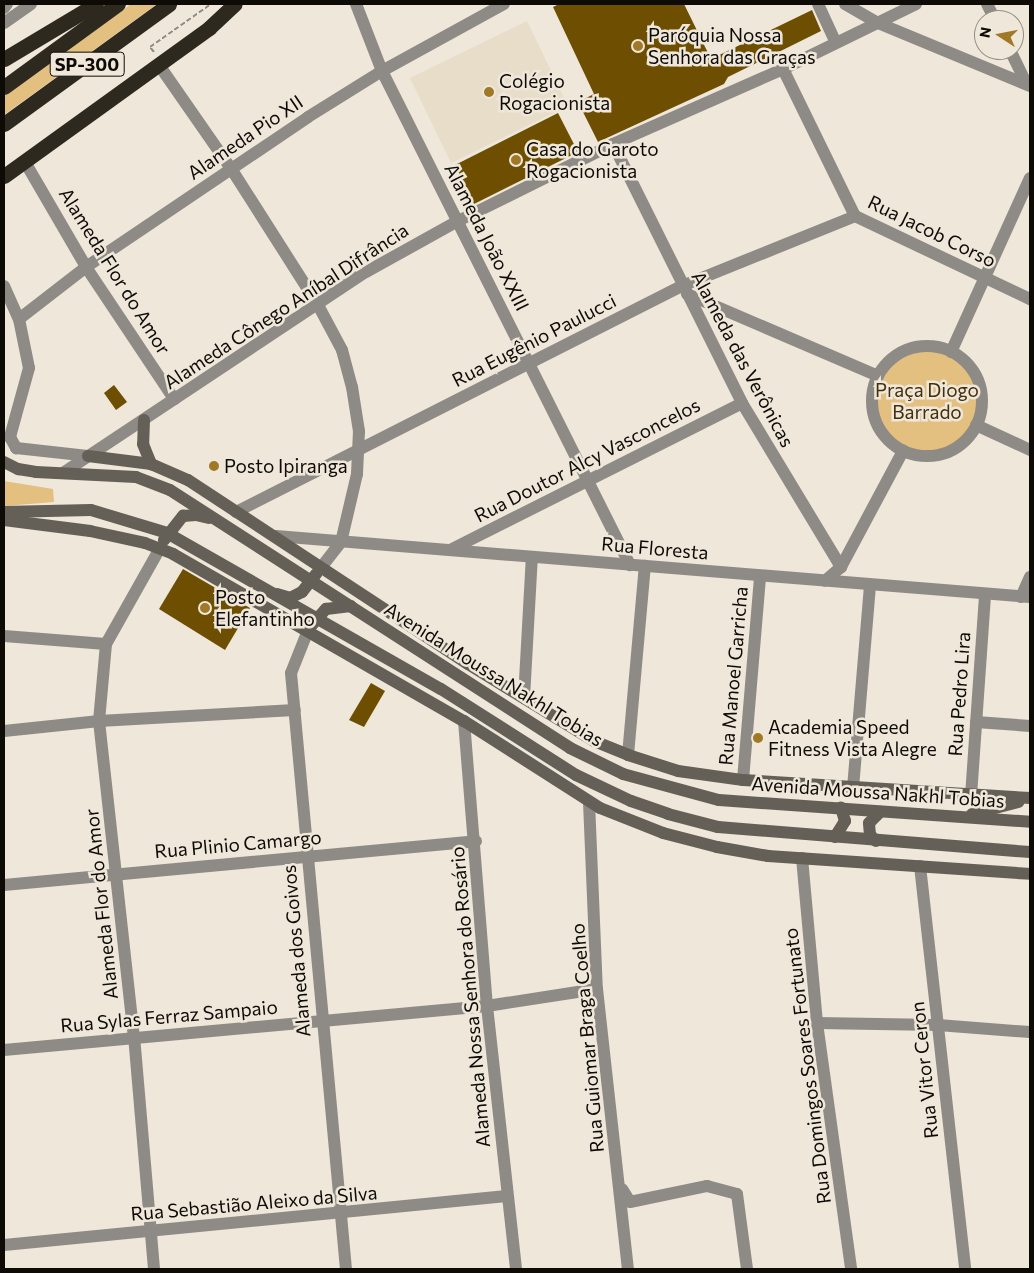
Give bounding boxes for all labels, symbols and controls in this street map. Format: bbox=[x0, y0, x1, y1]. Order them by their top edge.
north arrow bbox=[974, 10, 1024, 60]
place label: Paróquia Nossa Senhora das Graças bbox=[648, 24, 816, 68]
text: N bbox=[975, 25, 994, 39]
marker: Paróquia Nossa Senhora das Graças bbox=[632, 40, 644, 52]
road number: SP-300 bbox=[49, 49, 124, 80]
place label: Colégio Rogacionista bbox=[499, 70, 610, 114]
marker: Colégio Rogacionista bbox=[483, 86, 495, 98]
street label: Alameda Pio XII bbox=[183, 90, 307, 184]
place label: Casa do Garoto Rogacionista bbox=[526, 138, 658, 182]
marker: Casa do Garoto Rogacionista bbox=[510, 154, 522, 166]
street label: Alameda João XXIII bbox=[440, 159, 534, 315]
street label: Alameda Flor do Amor bbox=[54, 184, 176, 358]
street label: Rua Jacob Corso bbox=[864, 190, 1000, 272]
street label: Alameda Cônego Aníbal Difrância bbox=[160, 218, 412, 394]
street label: Alameda das Verônicas bbox=[687, 267, 799, 451]
street label: Rua Eugênio Paulucci bbox=[448, 289, 620, 391]
park label: Praça Diogo Barrado bbox=[875, 379, 979, 423]
street label: Rua Doutor Alcy Vasconcelos bbox=[470, 393, 704, 527]
place label: Posto Ipiranga bbox=[224, 455, 348, 477]
marker: Posto Ipiranga bbox=[208, 460, 220, 472]
street label: Rua Floresta bbox=[600, 532, 710, 564]
place label: Posto Elefantinho bbox=[215, 586, 315, 630]
street label: Rua Manoel Garricha bbox=[714, 586, 752, 766]
street label: Avenida Moussa Nakhl Tobias bbox=[380, 597, 608, 751]
marker: Posto Elefantinho bbox=[199, 602, 211, 614]
street label: Rua Pedro Lira bbox=[943, 631, 975, 757]
place label: Academia Speed Fitness Vista Alegre bbox=[768, 716, 937, 760]
marker: Academia Speed Fitness Vista Alegre bbox=[752, 732, 764, 744]
street label: Avenida Moussa Nakhl Tobias bbox=[751, 772, 1005, 812]
street label: Alameda Flor do Amor bbox=[80, 807, 122, 1001]
street label: Rua Plinio Camargo bbox=[153, 825, 323, 863]
street label: Alameda Nossa Senhora do Rosário bbox=[445, 845, 495, 1149]
street label: Alameda dos Goivos bbox=[277, 864, 315, 1038]
street label: Rua Guiomar Braga Coelho bbox=[566, 922, 608, 1154]
street label: Rua Domingos Soares Fortunato bbox=[779, 927, 835, 1205]
street label: Rua Sylas Ferraz Sampaio bbox=[59, 995, 279, 1037]
street label: Rua Vitor Ceron bbox=[905, 1000, 943, 1140]
street label: Rua Sebastião Aleixo da Silva bbox=[130, 1181, 378, 1225]

